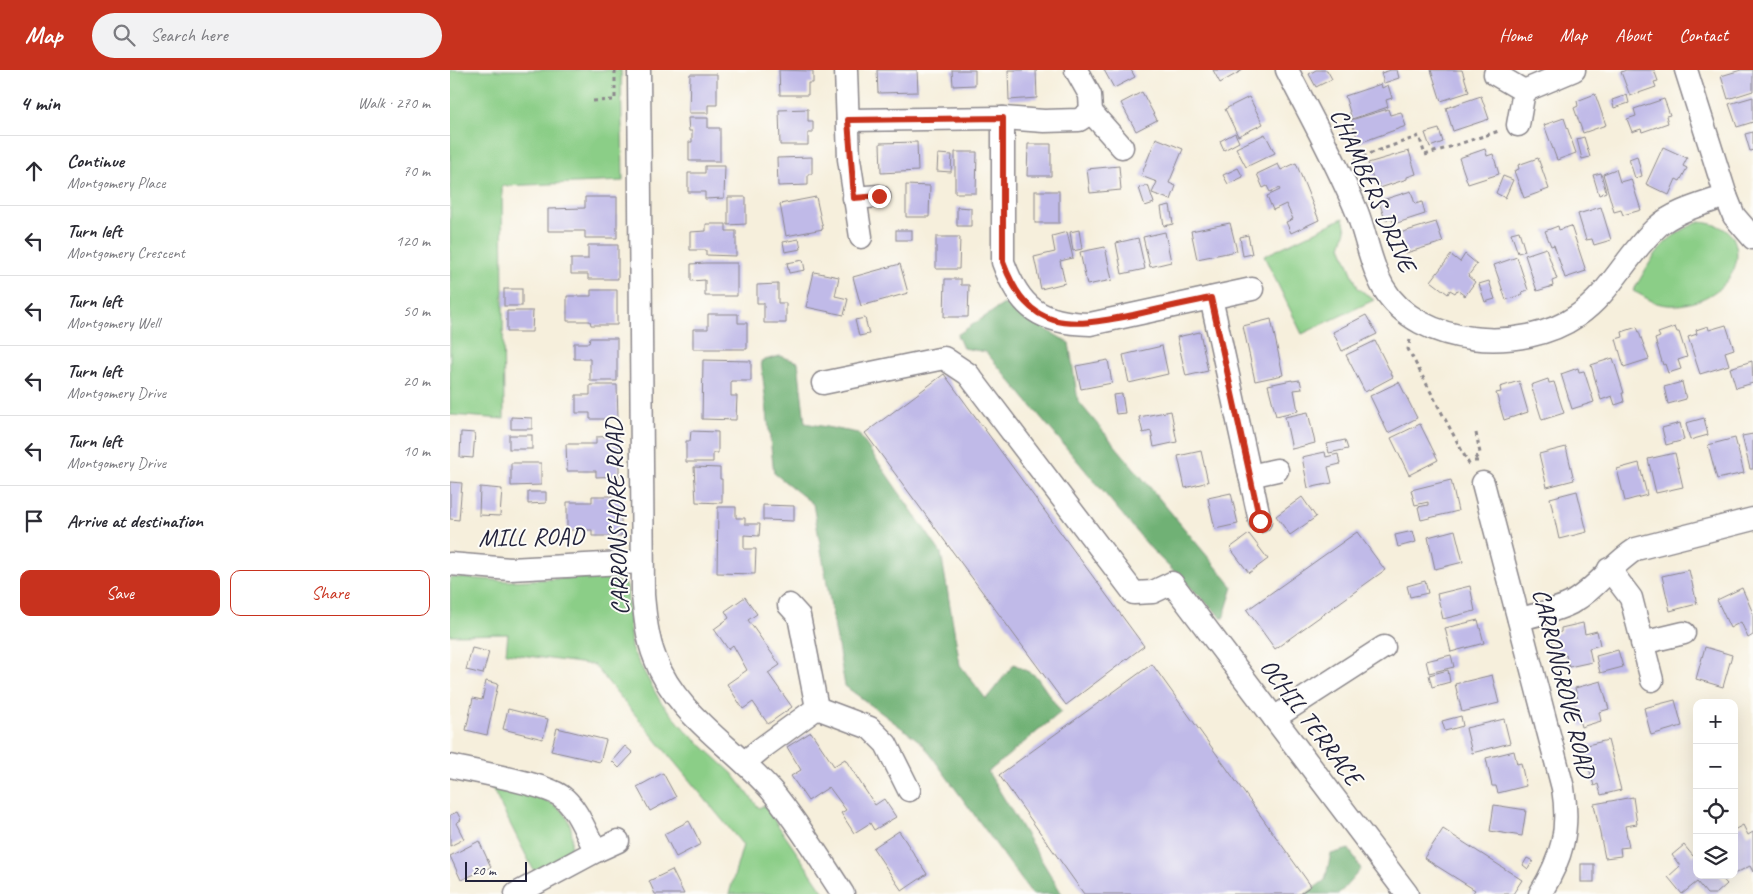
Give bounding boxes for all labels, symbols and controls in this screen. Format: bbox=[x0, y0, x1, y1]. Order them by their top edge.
search box bbox=[92, 13, 442, 58]
text: Map bbox=[25, 20, 62, 50]
icon: search bbox=[110, 21, 138, 49]
text: Search here bbox=[150, 23, 228, 47]
text: Home bbox=[1499, 24, 1532, 46]
text: Map bbox=[1560, 24, 1587, 46]
text: About bbox=[1615, 24, 1651, 46]
text: Contact bbox=[1679, 24, 1728, 46]
text: 4 min bbox=[20, 90, 60, 116]
text: Walk · 270 m bbox=[358, 93, 430, 113]
street label: CHAMBERS DRIVE bbox=[1323, 103, 1424, 279]
text: Continue bbox=[67, 149, 124, 173]
icon: ahead bbox=[20, 157, 48, 185]
text: 70 m bbox=[403, 161, 430, 181]
text: Montgomery Place bbox=[67, 173, 165, 193]
route end bbox=[868, 185, 891, 208]
text: Turn left bbox=[67, 219, 122, 243]
icon: left bbox=[20, 227, 48, 255]
text: 120 m bbox=[396, 231, 430, 251]
text: Montgomery Crescent bbox=[67, 243, 185, 263]
text: Turn left bbox=[67, 289, 122, 313]
icon: left bbox=[20, 297, 48, 325]
text: 50 m bbox=[403, 301, 430, 321]
text: Montgomery Well bbox=[67, 313, 160, 333]
text: Turn left bbox=[67, 359, 122, 383]
icon: left bbox=[20, 367, 48, 395]
text: 20 m bbox=[403, 371, 430, 391]
text: Montgomery Drive bbox=[67, 383, 166, 403]
street label: CARRONSHORE ROAD bbox=[597, 416, 636, 616]
text: Turn left bbox=[67, 429, 122, 453]
icon: left bbox=[20, 437, 48, 465]
text: 10 m bbox=[403, 441, 430, 461]
text: Montgomery Drive bbox=[67, 453, 166, 473]
icon: arrive bbox=[20, 507, 48, 535]
text: Arrive at destination bbox=[67, 509, 203, 533]
route start bbox=[1249, 510, 1272, 533]
street label: MILL ROAD bbox=[478, 520, 586, 554]
button: Save bbox=[20, 570, 220, 616]
button: Share bbox=[230, 570, 430, 616]
street label: CARRONGROVE ROAD bbox=[1525, 585, 1604, 783]
street label: OCHIL TERRACE bbox=[1253, 652, 1371, 795]
map controls bbox=[1693, 699, 1738, 879]
button: + bbox=[1693, 699, 1738, 744]
button: − bbox=[1693, 744, 1738, 789]
button: locate bbox=[1693, 789, 1738, 834]
button: layers bbox=[1693, 834, 1738, 879]
scale bar bbox=[465, 859, 528, 882]
text: 20 m bbox=[472, 862, 496, 879]

